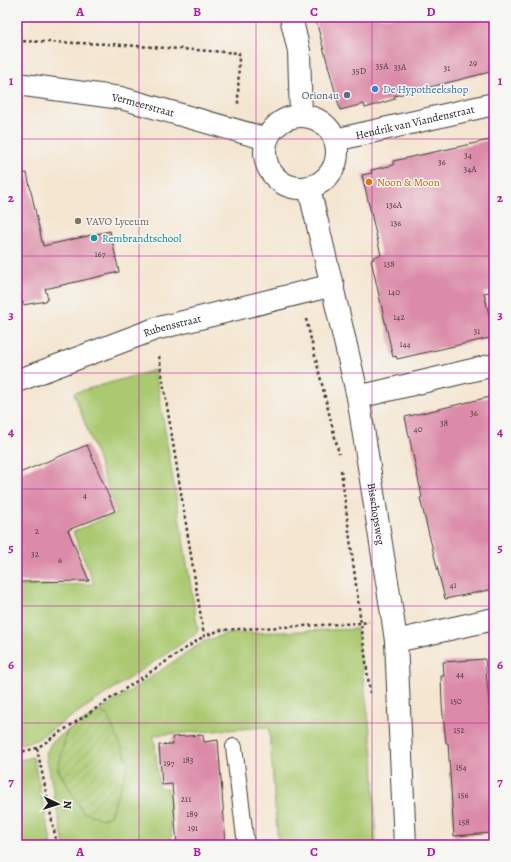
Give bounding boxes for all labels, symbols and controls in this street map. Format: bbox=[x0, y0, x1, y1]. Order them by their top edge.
text: A bbox=[75, 3, 85, 20]
text: B bbox=[193, 3, 201, 20]
text: C bbox=[310, 3, 318, 20]
text: D bbox=[426, 3, 436, 20]
house number: 29 bbox=[469, 57, 477, 69]
house number: 35A bbox=[376, 60, 389, 72]
house number: 33A bbox=[394, 61, 407, 73]
house number: 31 bbox=[444, 62, 450, 74]
house number: 35D bbox=[352, 65, 366, 77]
text: 1 bbox=[9, 72, 14, 89]
text: 1 bbox=[498, 72, 503, 89]
place label: De Hypotheekshop bbox=[383, 82, 469, 97]
marker: De Hypotheekshop bbox=[370, 84, 380, 94]
place label: Orion4u bbox=[302, 88, 339, 103]
street label: Vermeerstraat bbox=[110, 90, 176, 121]
marker: Orion4u bbox=[342, 90, 352, 100]
street label: Hendrik van Viandenstraat bbox=[354, 102, 476, 143]
house number: 34 bbox=[464, 149, 472, 161]
house number: 36 bbox=[438, 156, 446, 168]
house number: 34A bbox=[463, 163, 477, 175]
place label: Noon & Moon bbox=[377, 175, 440, 190]
marker: Noon & Moon bbox=[364, 177, 374, 187]
text: 2 bbox=[8, 189, 15, 206]
text: 2 bbox=[497, 189, 504, 206]
house number: 136A bbox=[386, 199, 403, 211]
place label: VAVO Lyceum bbox=[85, 214, 149, 229]
marker: VAVO Lyceum bbox=[73, 216, 83, 226]
house number: 136 bbox=[391, 217, 401, 229]
place label: Rembrandtschool bbox=[102, 231, 182, 246]
marker: Rembrandtschool bbox=[89, 233, 99, 243]
house number: 167 bbox=[94, 248, 106, 260]
house number: 138 bbox=[383, 258, 395, 270]
house number: 140 bbox=[388, 286, 400, 298]
text: 3 bbox=[8, 306, 14, 323]
text: 3 bbox=[497, 306, 503, 323]
street label: Rubensstraat bbox=[141, 311, 203, 341]
house number: 142 bbox=[393, 311, 405, 323]
house number: 31 bbox=[474, 325, 480, 337]
house number: 144 bbox=[399, 338, 411, 350]
house number: 36 bbox=[470, 407, 478, 419]
house number: 38 bbox=[440, 417, 448, 429]
text: 4 bbox=[8, 423, 14, 440]
house number: 40 bbox=[414, 423, 423, 435]
text: 4 bbox=[497, 423, 503, 440]
street label: Bisschopsweg bbox=[364, 482, 388, 547]
house number: 4 bbox=[83, 489, 87, 501]
house number: 2 bbox=[35, 525, 40, 537]
text: 5 bbox=[8, 539, 14, 556]
text: 5 bbox=[497, 539, 503, 556]
house number: 32 bbox=[31, 548, 40, 560]
house number: 6 bbox=[58, 554, 62, 566]
house number: 41 bbox=[449, 579, 457, 591]
text: 6 bbox=[8, 656, 14, 673]
text: 6 bbox=[497, 656, 503, 673]
house number: 44 bbox=[456, 668, 464, 680]
house number: 150 bbox=[450, 695, 462, 707]
house number: 152 bbox=[453, 724, 465, 736]
house number: 183 bbox=[182, 754, 194, 766]
house number: 197 bbox=[164, 757, 175, 769]
house number: 154 bbox=[455, 761, 467, 773]
text: 7 bbox=[8, 773, 14, 790]
text: 7 bbox=[497, 773, 503, 790]
north arrow bbox=[38, 784, 78, 824]
house number: 156 bbox=[457, 789, 469, 801]
house number: 211 bbox=[181, 793, 191, 805]
text: N bbox=[60, 800, 75, 809]
house number: 189 bbox=[186, 808, 198, 820]
house number: 158 bbox=[458, 816, 470, 828]
house number: 191 bbox=[188, 822, 198, 834]
text: A bbox=[75, 843, 85, 860]
text: B bbox=[193, 843, 201, 860]
text: C bbox=[310, 843, 318, 860]
text: D bbox=[426, 843, 436, 860]

